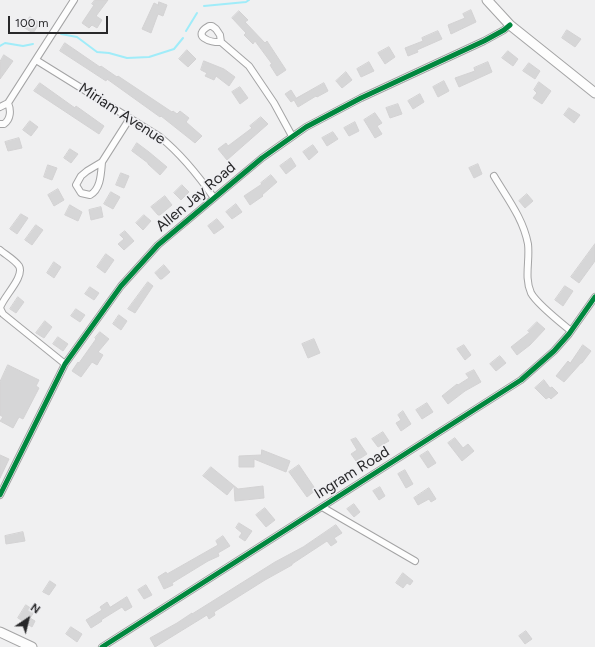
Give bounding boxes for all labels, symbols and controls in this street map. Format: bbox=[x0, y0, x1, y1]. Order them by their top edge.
scale bar bbox=[10, 8, 110, 34]
text: 100 m bbox=[15, 16, 49, 30]
street label: Miriam Avenue bbox=[75, 79, 169, 149]
street label: Allen Jay Road bbox=[153, 158, 239, 236]
street label: Ingram Road bbox=[311, 443, 393, 503]
north arrow bbox=[8, 599, 48, 639]
text: N bbox=[28, 601, 42, 617]

